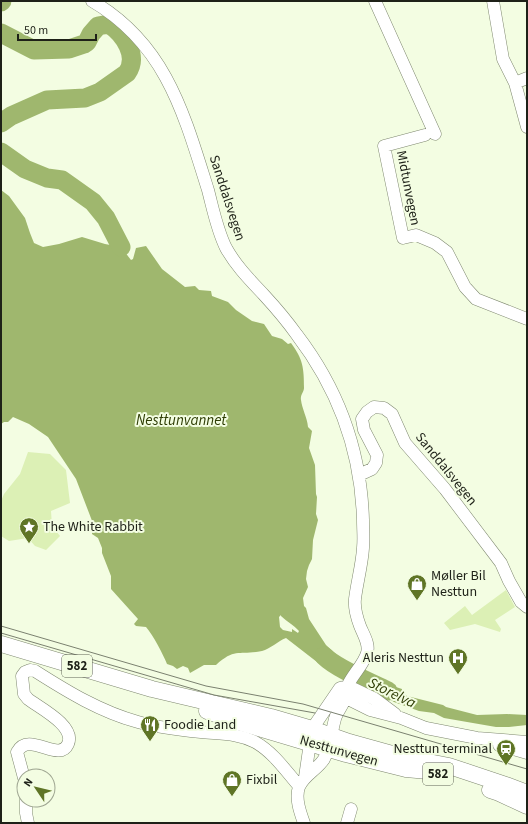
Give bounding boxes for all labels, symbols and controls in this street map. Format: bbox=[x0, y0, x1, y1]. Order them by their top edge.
scale bar bbox=[18, 16, 96, 42]
text: 50 m bbox=[24, 22, 48, 39]
street label: Midtunvegen bbox=[391, 149, 425, 227]
street label: Sanddalsvegen bbox=[204, 153, 250, 243]
water label: Nesttunvannet bbox=[136, 410, 227, 431]
street label: Sanddalsvegen bbox=[410, 428, 482, 510]
place icon: The White Rabbit bbox=[18, 516, 40, 544]
place label: The White Rabbit bbox=[43, 517, 143, 537]
place label: Møller Bil Nesttun bbox=[431, 566, 486, 602]
shop icon: Møller Bil Nesttun bbox=[406, 573, 428, 601]
hospital icon: Aleris Nesttun bbox=[447, 647, 469, 675]
place label: Aleris Nesttun bbox=[363, 648, 444, 668]
road number: 582 bbox=[62, 655, 92, 677]
water label: Storelva bbox=[365, 672, 419, 714]
restaurant icon: Foodie Land bbox=[139, 714, 161, 742]
place label: Foodie Land bbox=[164, 715, 236, 735]
street label: Nesttunvegen bbox=[297, 730, 381, 772]
station icon: Nesttun terminal bbox=[495, 738, 517, 766]
place label: Nesttun terminal bbox=[393, 739, 492, 759]
road number: 582 bbox=[423, 763, 453, 785]
north arrow bbox=[16, 768, 56, 808]
shop icon: Fixbil bbox=[221, 769, 243, 797]
place label: Fixbil bbox=[246, 770, 278, 790]
text: N bbox=[20, 775, 36, 790]

